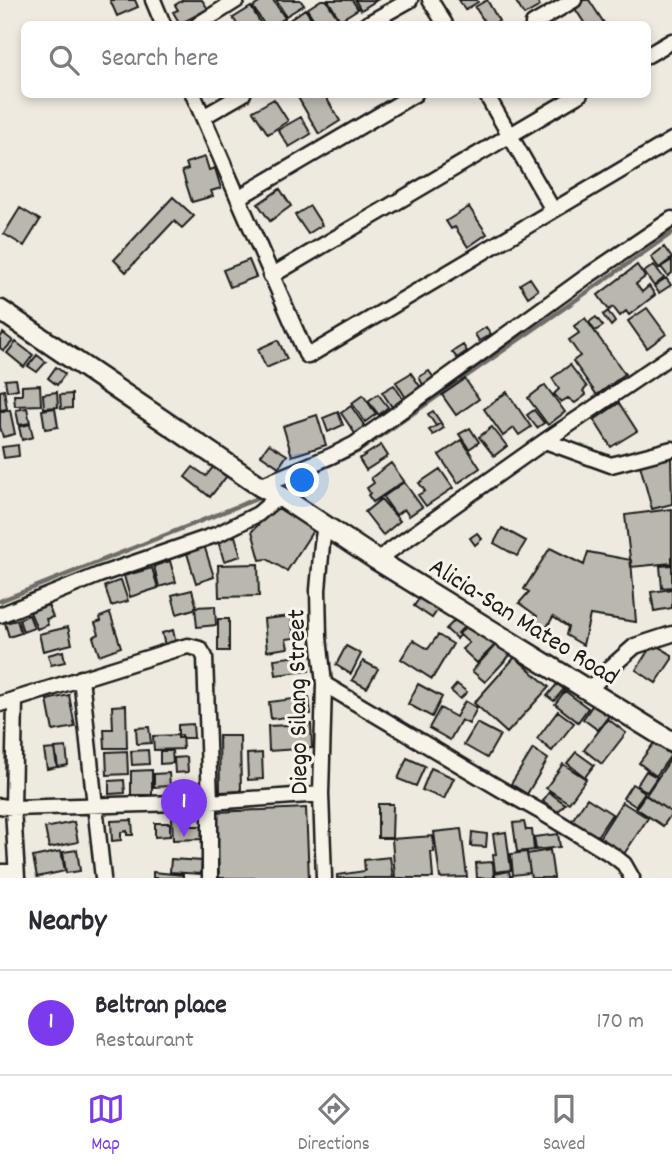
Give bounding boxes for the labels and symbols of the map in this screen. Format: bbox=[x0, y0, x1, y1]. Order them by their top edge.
your location bbox=[285, 463, 319, 497]
street label: Alicia-San Mateo Road bbox=[421, 550, 625, 696]
street label: Diego Silang Street bbox=[279, 608, 320, 795]
pin: 1 bbox=[161, 779, 207, 837]

